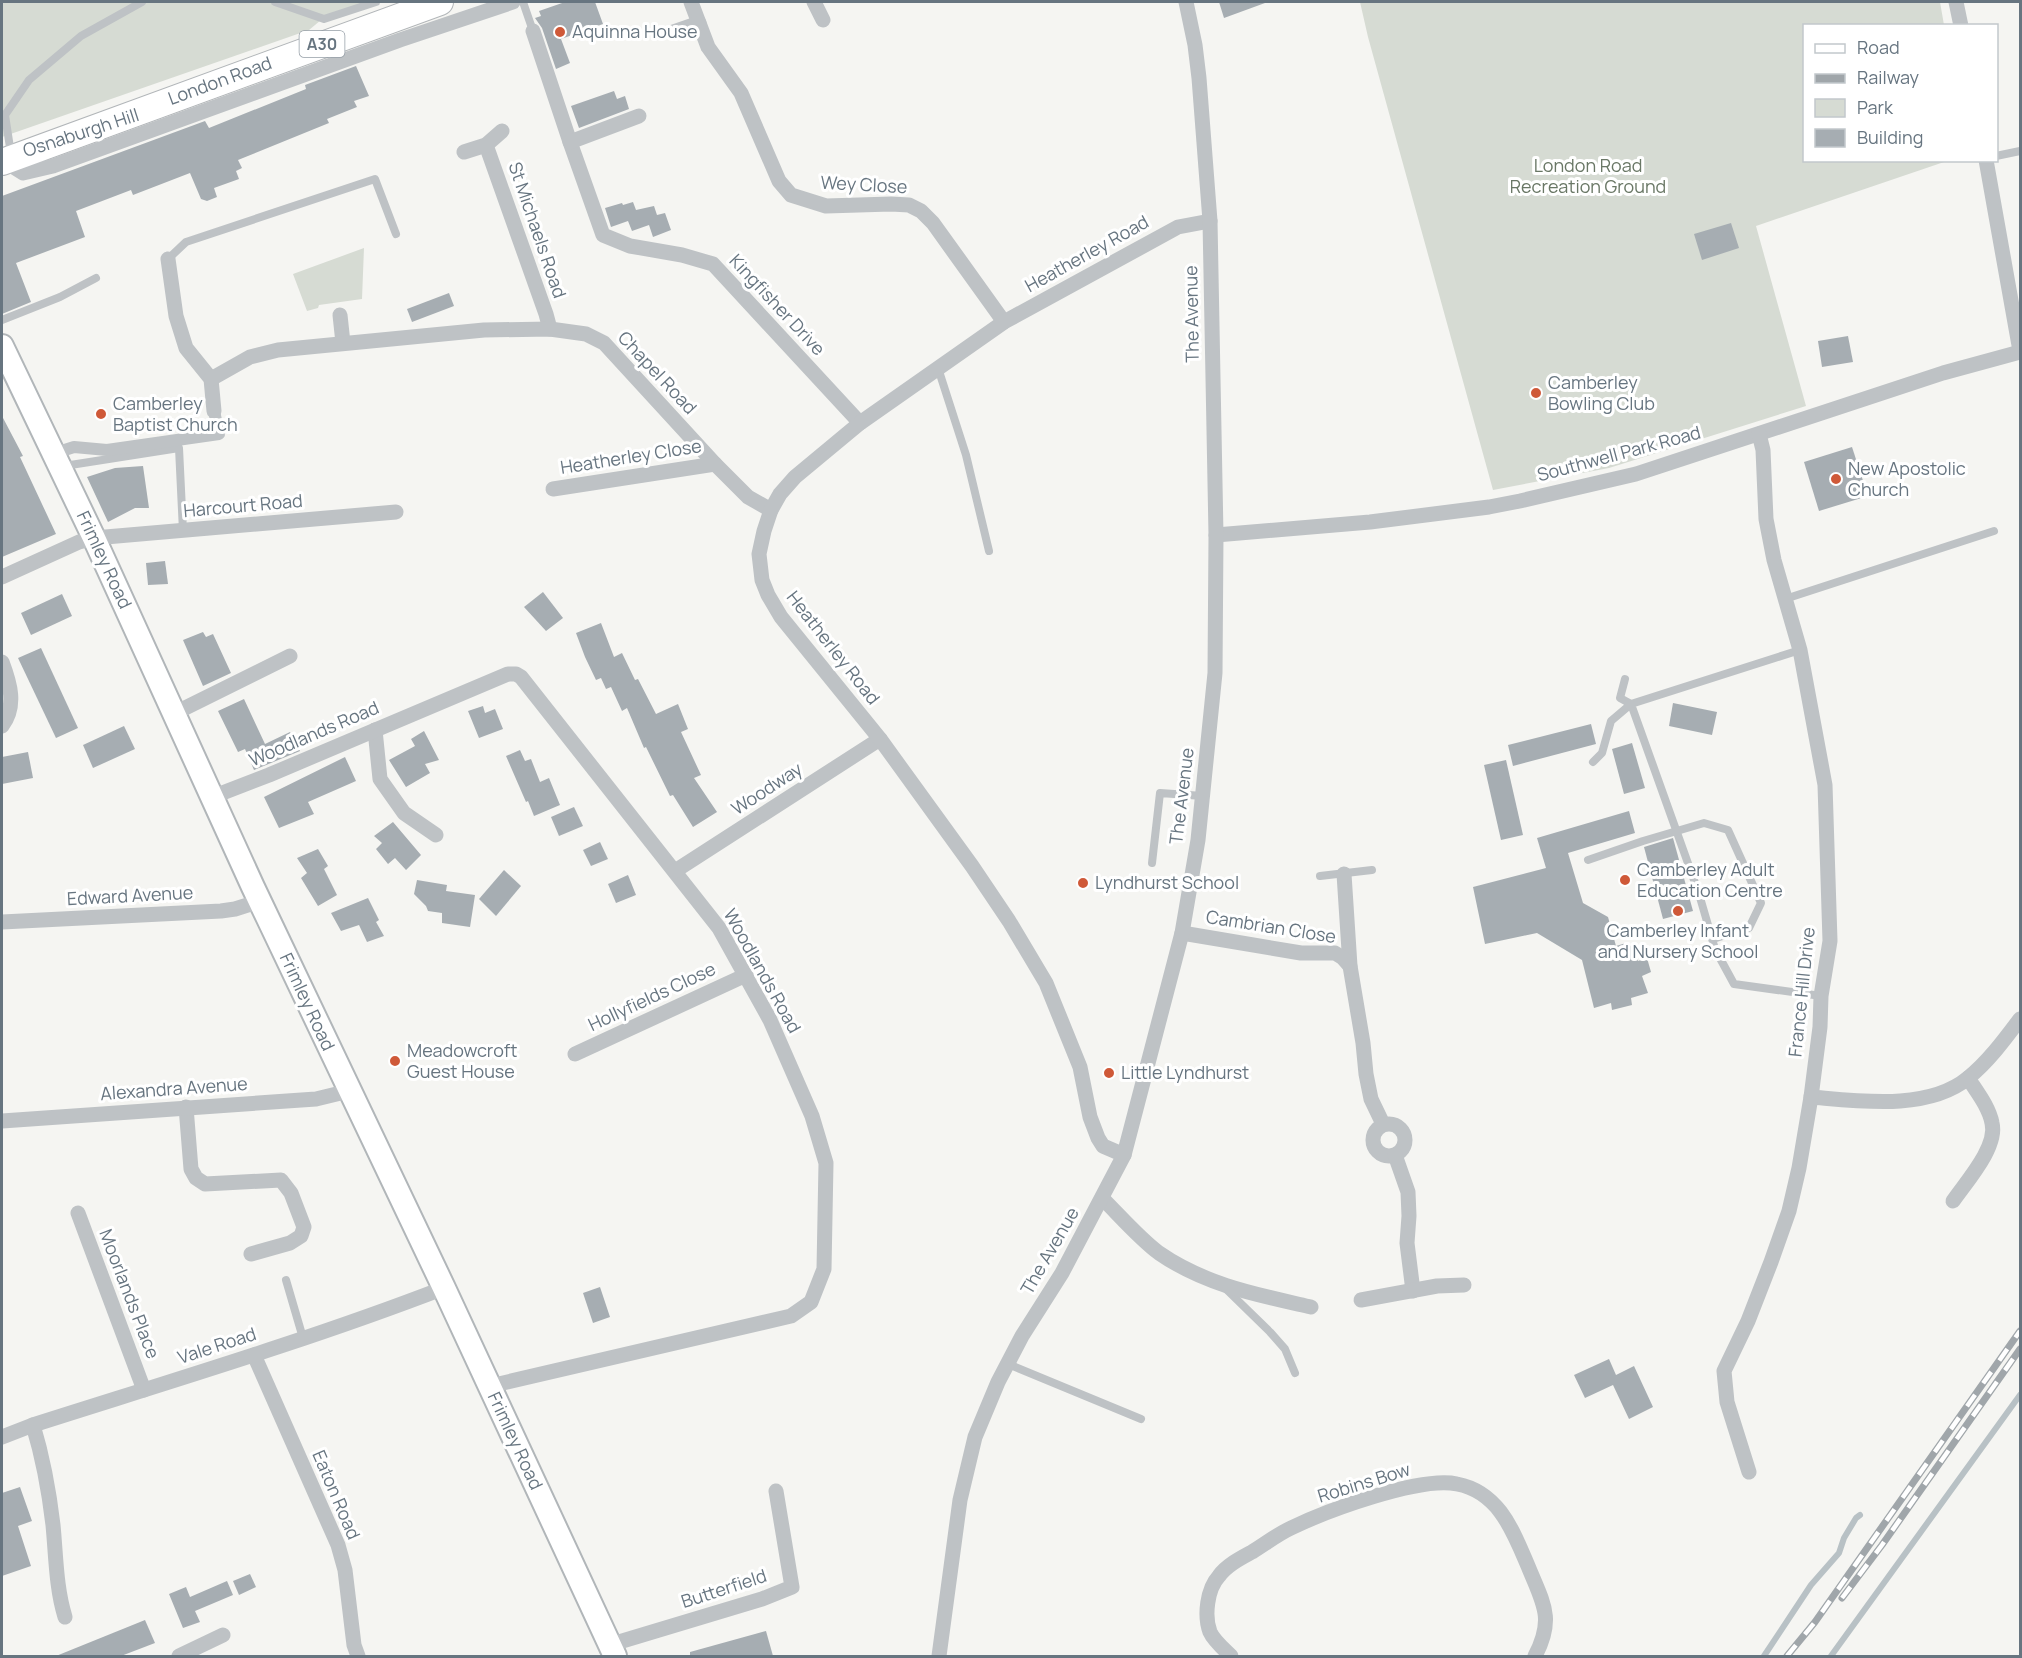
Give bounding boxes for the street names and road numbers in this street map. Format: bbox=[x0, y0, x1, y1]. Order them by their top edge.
road number: A30 bbox=[300, 31, 344, 57]
street label: London Road bbox=[164, 50, 275, 110]
street label: Osnaburgh Hill bbox=[20, 102, 142, 162]
street label: St Michaels Road bbox=[503, 158, 572, 301]
street label: Wey Close bbox=[820, 170, 908, 198]
street label: Heatherley Road bbox=[1020, 209, 1153, 297]
street label: Kingfisher Drive bbox=[725, 249, 831, 360]
street label: The Avenue bbox=[1178, 265, 1204, 363]
street label: Chapel Road bbox=[613, 326, 702, 419]
street label: Southwell Park Road bbox=[1534, 420, 1703, 486]
street label: Heatherley Close bbox=[558, 433, 703, 479]
street label: Harcourt Road bbox=[182, 488, 304, 522]
street label: Frimley Road bbox=[72, 507, 138, 612]
street label: Heatherley Road bbox=[782, 586, 886, 709]
street label: Woodlands Road bbox=[245, 695, 382, 771]
street label: The Avenue bbox=[1163, 746, 1199, 846]
street label: Woodway bbox=[726, 756, 807, 820]
street label: Edward Avenue bbox=[66, 880, 194, 910]
street label: Woodlands Road bbox=[719, 904, 807, 1037]
street label: Cambrian Close bbox=[1204, 904, 1338, 948]
street label: France Hill Drive bbox=[1782, 926, 1820, 1058]
street label: Frimley Road bbox=[275, 949, 341, 1054]
street label: Hollyfields Close bbox=[584, 956, 719, 1036]
street label: Alexandra Avenue bbox=[99, 1071, 248, 1105]
street label: The Avenue bbox=[1014, 1202, 1084, 1299]
street label: Moorlands Place bbox=[94, 1226, 166, 1362]
street label: Vale Road bbox=[174, 1321, 259, 1369]
street label: Frimley Road bbox=[483, 1388, 549, 1493]
street label: Eaton Road bbox=[307, 1446, 366, 1543]
street label: Robins Bow bbox=[1314, 1457, 1413, 1508]
street label: Butterfield bbox=[678, 1563, 769, 1613]

